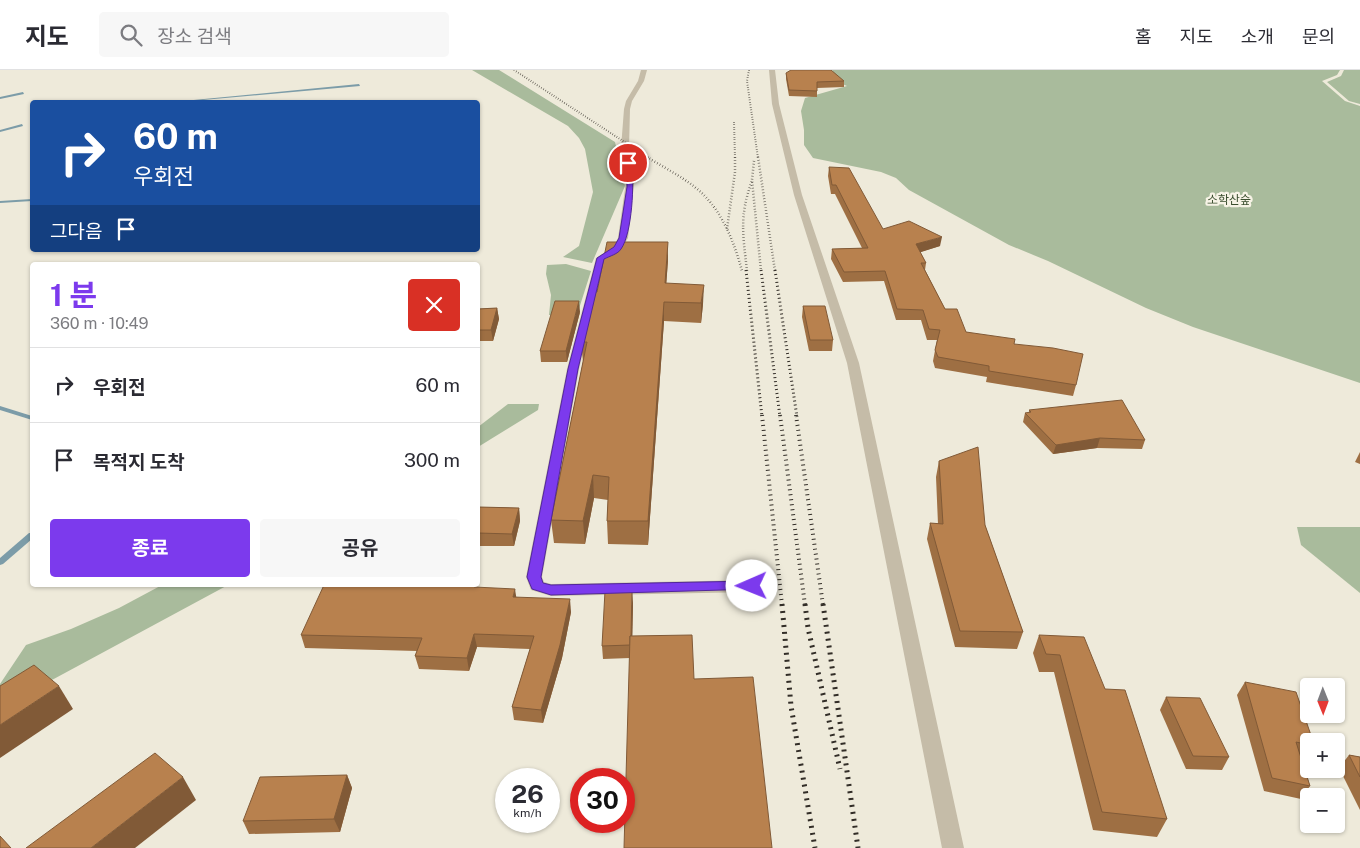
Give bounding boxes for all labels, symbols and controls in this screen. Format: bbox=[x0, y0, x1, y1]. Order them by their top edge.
search box bbox=[99, 12, 449, 57]
icon: search bbox=[117, 21, 145, 49]
text: 지도 bbox=[25, 22, 69, 50]
text: 장소 검색 bbox=[157, 25, 232, 47]
text: 홈 bbox=[1135, 26, 1152, 47]
text: 지도 bbox=[1180, 26, 1213, 47]
text: 소개 bbox=[1241, 26, 1274, 47]
text: 문의 bbox=[1302, 26, 1335, 47]
text: 60 m bbox=[133, 116, 218, 157]
icon: right bbox=[50, 120, 115, 185]
pin bbox=[607, 142, 649, 184]
icon: arrive bbox=[614, 149, 642, 177]
text: 우회전 bbox=[133, 163, 194, 189]
park label: 소학산숲 bbox=[1207, 193, 1251, 207]
icon: arrive bbox=[112, 215, 140, 243]
text: 그다음 bbox=[50, 220, 102, 242]
text: 1 분 bbox=[50, 277, 97, 313]
button: close bbox=[408, 279, 460, 331]
text: 360 m · 10:49 bbox=[50, 314, 149, 333]
icon: right bbox=[50, 371, 78, 399]
text: 60 m bbox=[416, 374, 460, 396]
text: 우회전 bbox=[93, 376, 145, 398]
icon: arrive bbox=[50, 446, 78, 474]
text: 300 m bbox=[404, 449, 460, 471]
text: 목적지 도착 bbox=[93, 451, 185, 473]
button: 종료 bbox=[50, 519, 250, 577]
button: 공유 bbox=[260, 519, 460, 577]
position arrow bbox=[725, 559, 777, 611]
north arrow bbox=[1300, 678, 1345, 722]
map controls bbox=[1300, 678, 1345, 833]
button: + bbox=[1300, 733, 1345, 778]
speed limit sign: 30 bbox=[570, 768, 635, 833]
text: 26 bbox=[511, 779, 544, 809]
button: − bbox=[1300, 788, 1345, 833]
text: km/h bbox=[513, 806, 542, 820]

